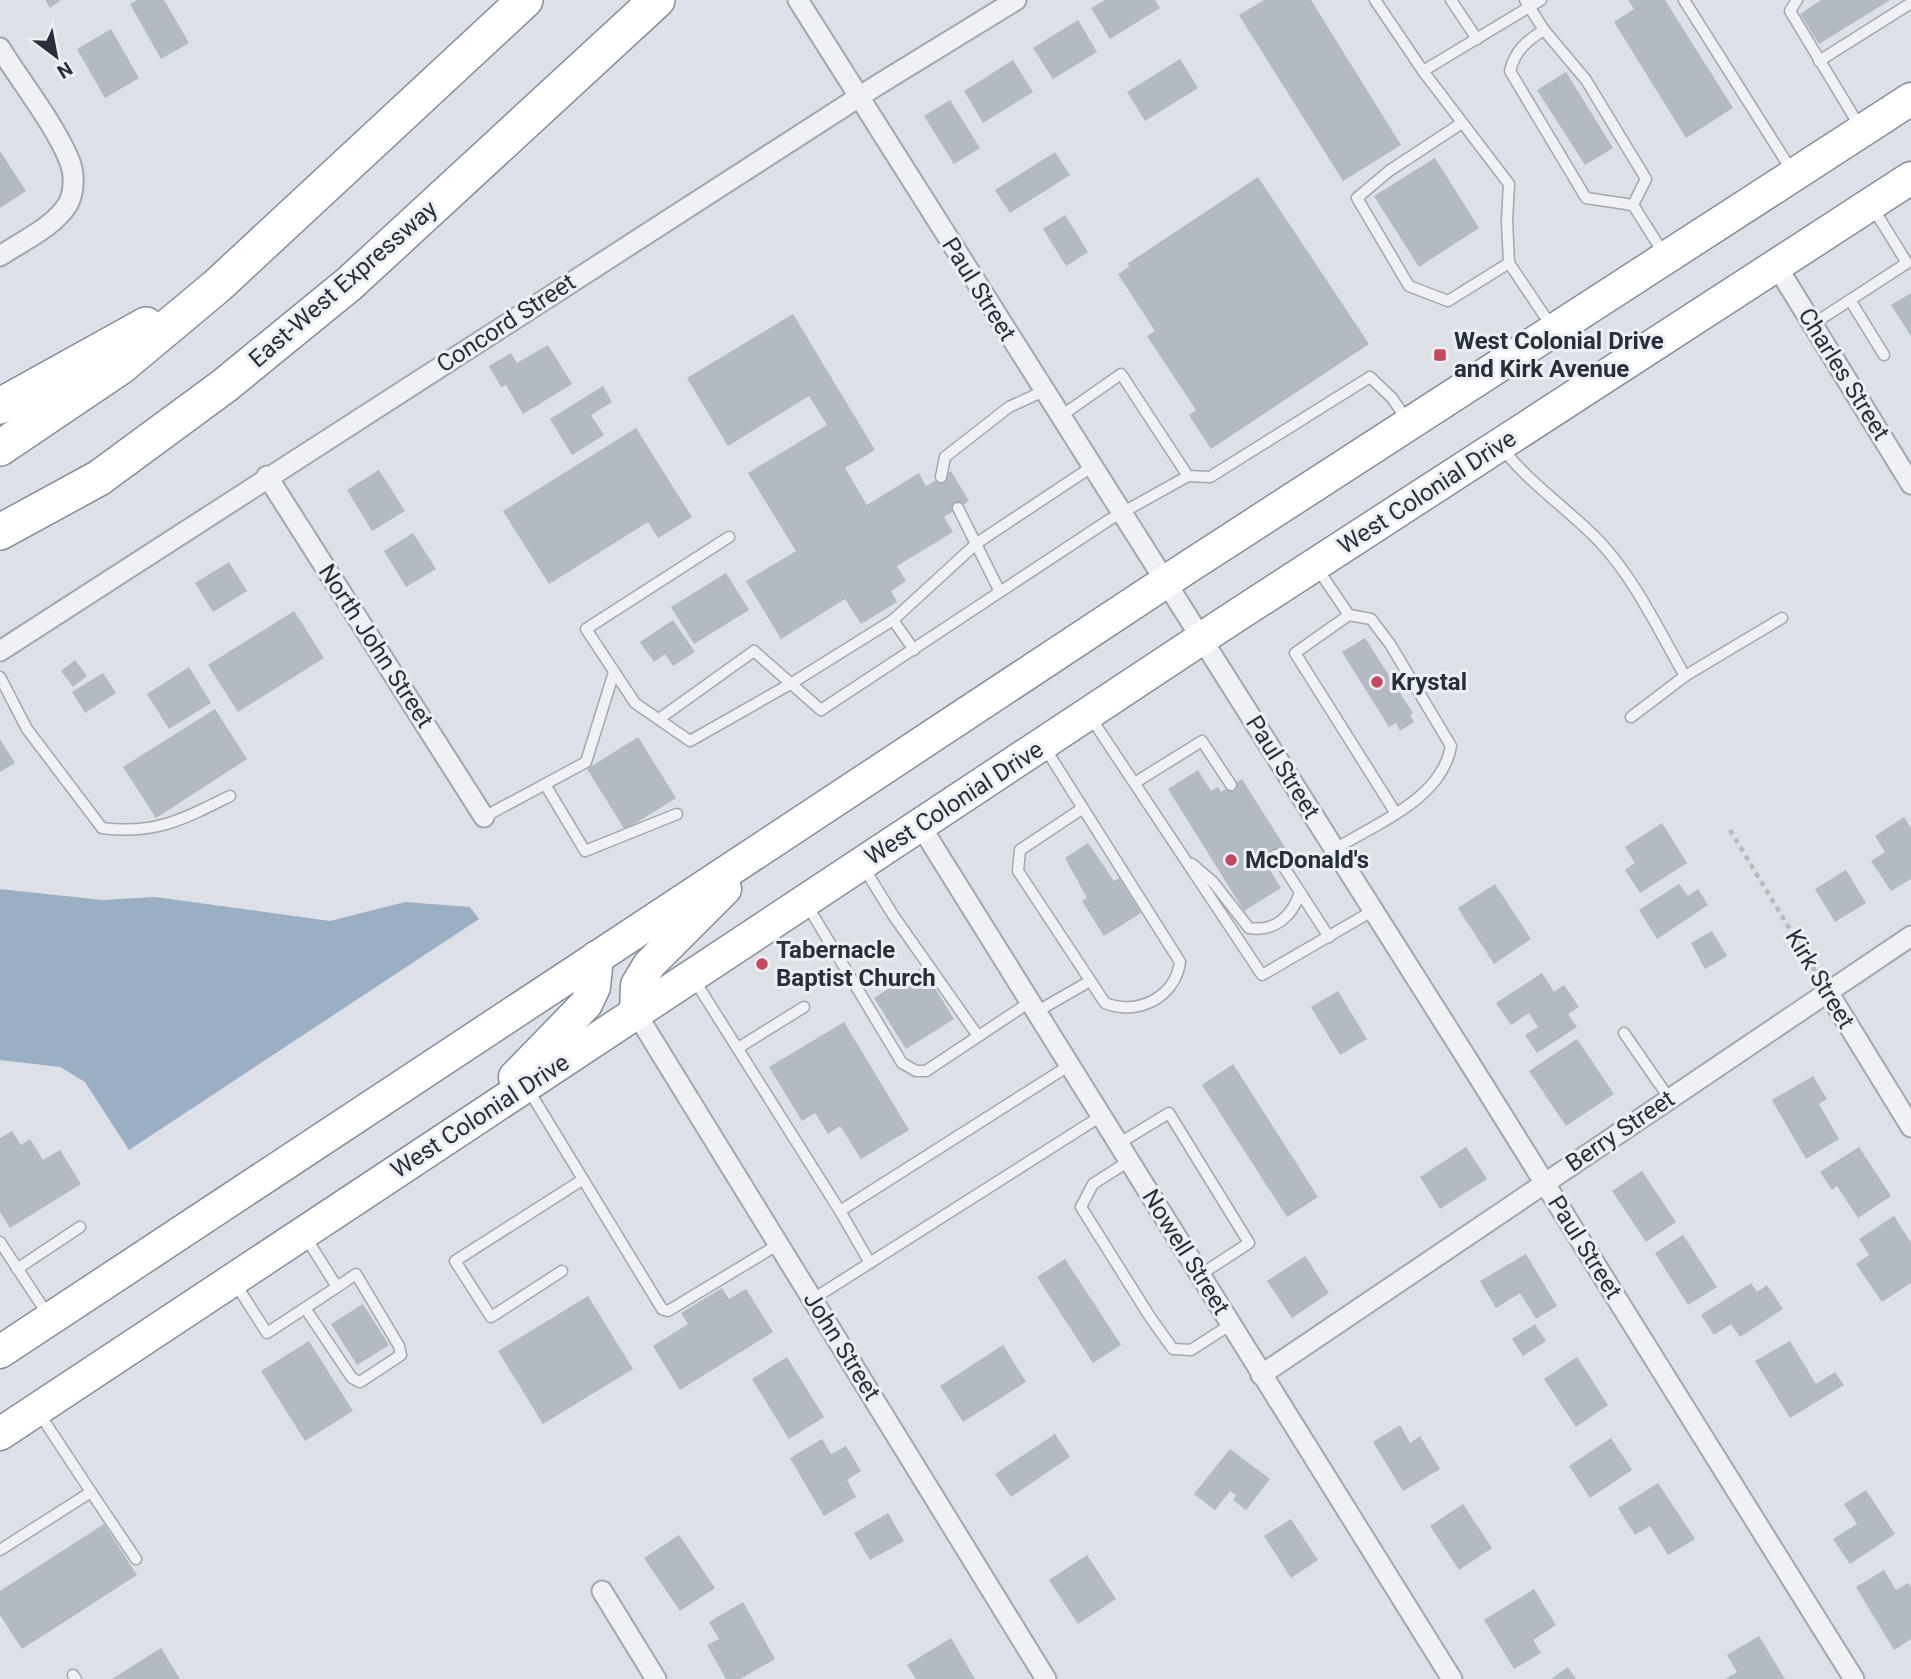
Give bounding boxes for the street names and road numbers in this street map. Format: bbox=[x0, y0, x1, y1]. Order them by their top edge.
street label: East-West Expressway bbox=[243, 194, 443, 373]
street label: Paul Street bbox=[936, 232, 1022, 346]
street label: Concord Street bbox=[431, 268, 581, 378]
street label: Charles Street bbox=[1792, 303, 1896, 445]
street label: West Colonial Drive bbox=[1333, 424, 1521, 560]
street label: North John Street bbox=[313, 559, 439, 733]
street label: Paul Street bbox=[1240, 710, 1326, 824]
street label: West Colonial Drive bbox=[860, 735, 1048, 871]
street label: Kirk Street bbox=[1780, 924, 1861, 1034]
street label: West Colonial Drive bbox=[386, 1048, 574, 1184]
street label: Berry Street bbox=[1560, 1084, 1680, 1177]
street label: Nowell Street bbox=[1136, 1184, 1236, 1320]
street label: Paul Street bbox=[1542, 1190, 1628, 1304]
street label: John Street bbox=[798, 1287, 886, 1406]

